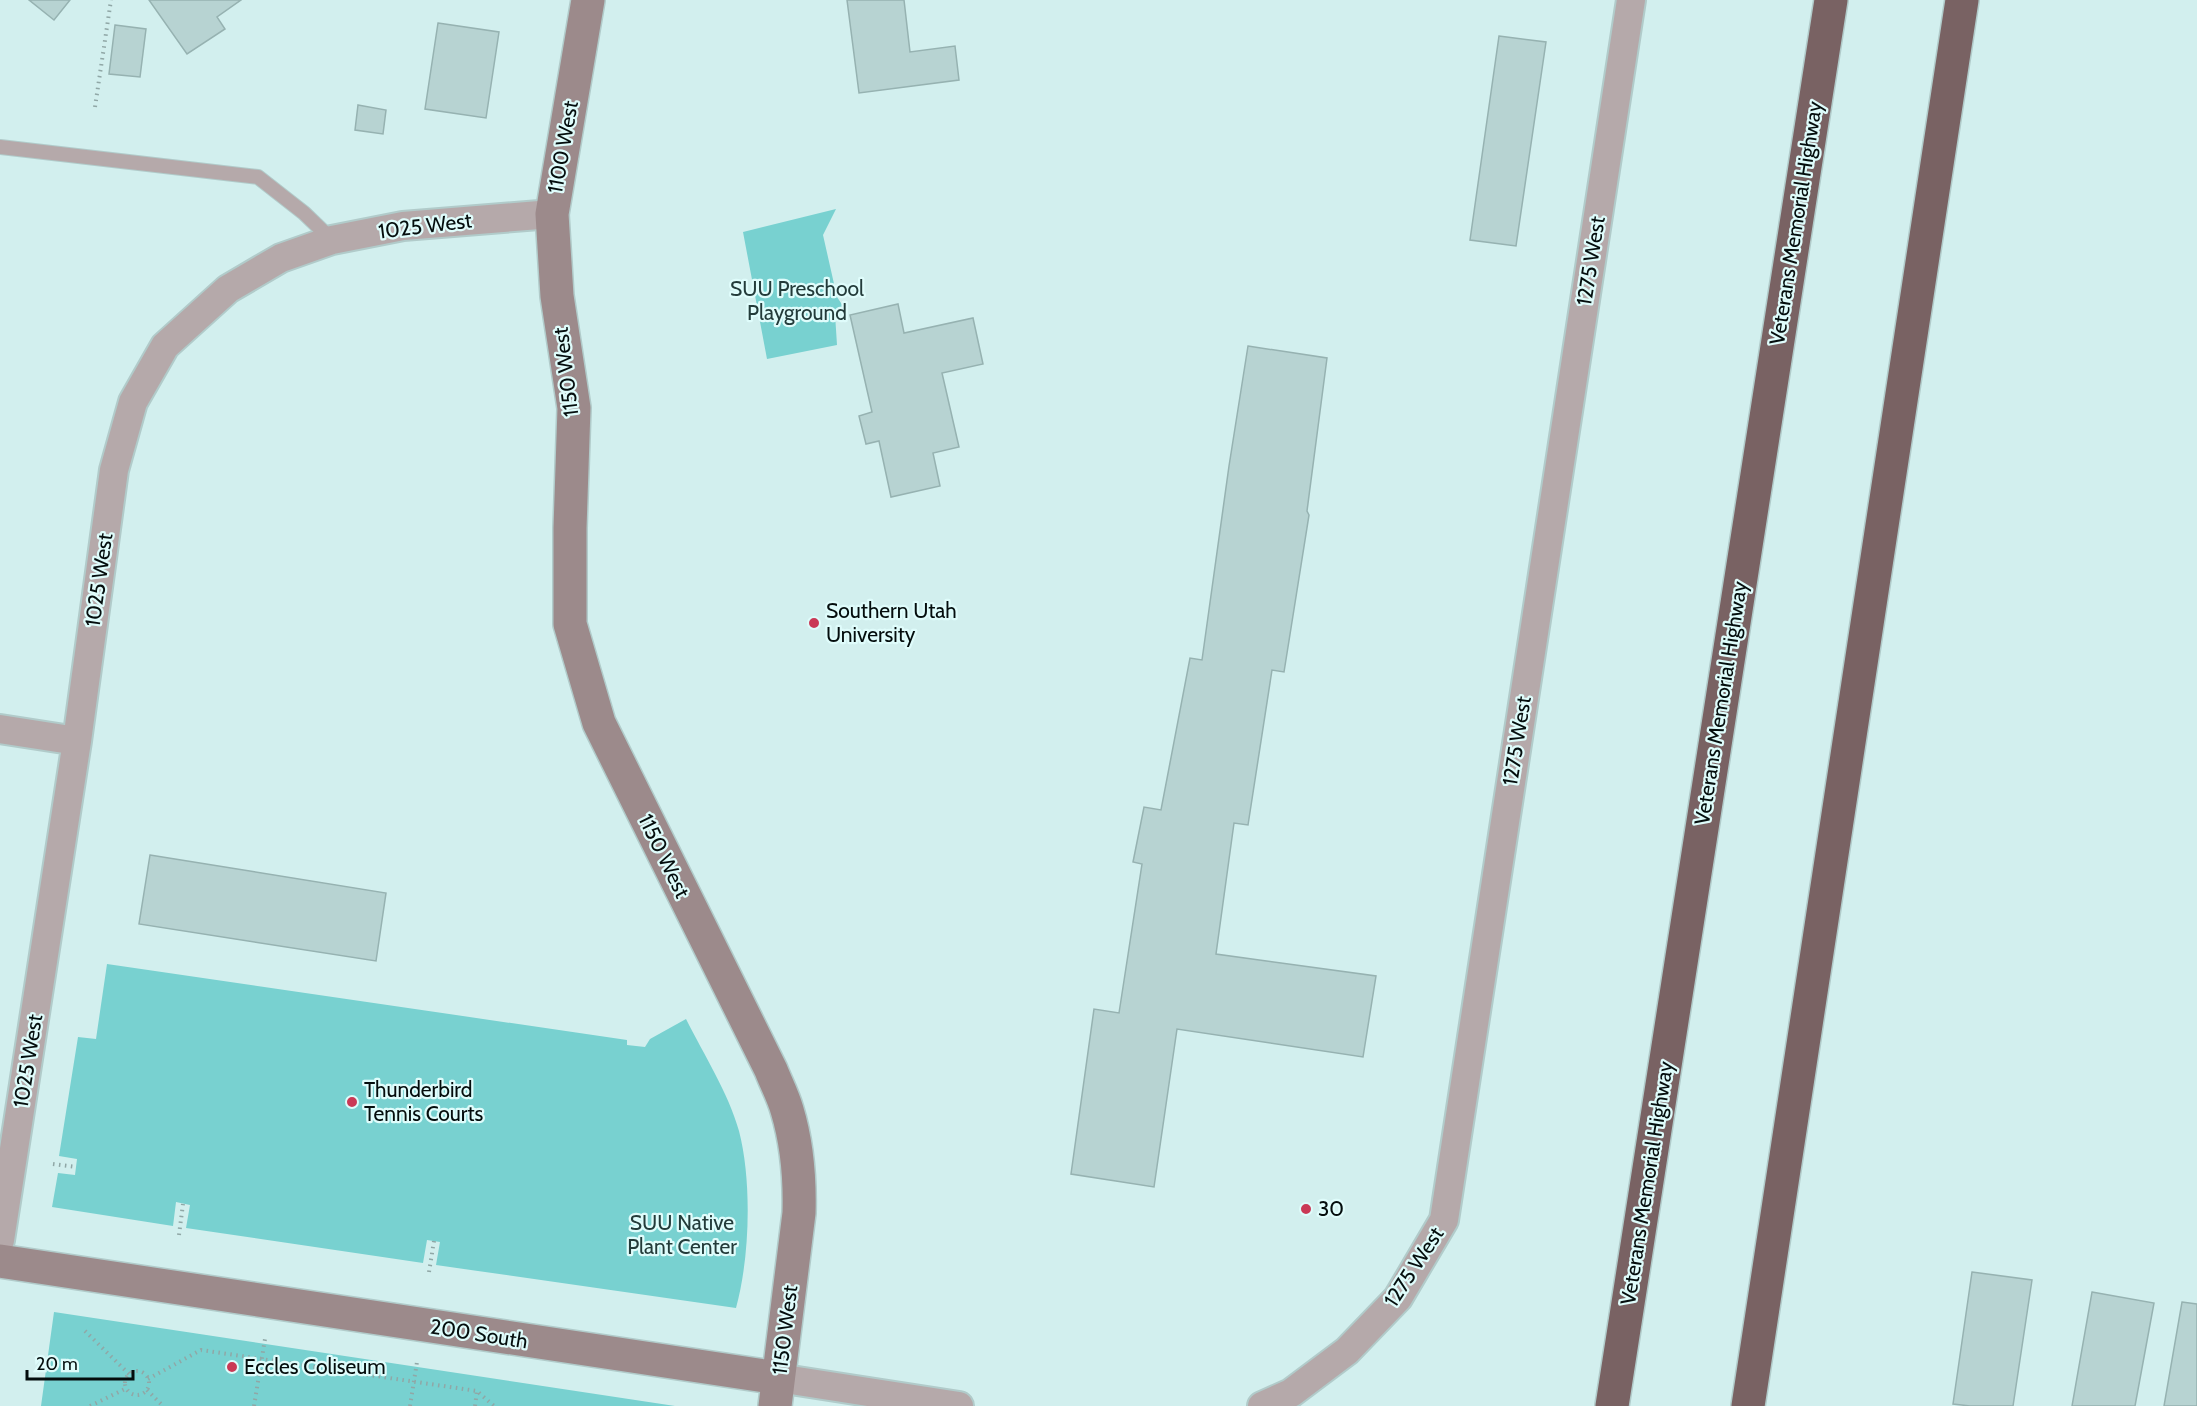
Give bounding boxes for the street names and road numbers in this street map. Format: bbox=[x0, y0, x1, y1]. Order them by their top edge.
street label: 1100 West bbox=[542, 99, 583, 195]
street label: Veterans Memorial Highway bbox=[1764, 99, 1827, 347]
street label: 1025 West bbox=[377, 207, 473, 244]
street label: 1275 West bbox=[1571, 214, 1610, 307]
street label: 1150 West bbox=[548, 326, 583, 418]
street label: 1025 West bbox=[80, 532, 117, 628]
street label: Veterans Memorial Highway bbox=[1689, 579, 1752, 827]
street label: 1275 West bbox=[1497, 694, 1536, 787]
street label: 1150 West bbox=[633, 810, 695, 902]
street label: 1025 West bbox=[8, 1012, 47, 1109]
street label: Veterans Memorial Highway bbox=[1615, 1059, 1678, 1307]
street label: 1275 West bbox=[1379, 1222, 1449, 1311]
street label: 1150 West bbox=[767, 1284, 802, 1376]
street label: 200 South bbox=[429, 1313, 530, 1354]

